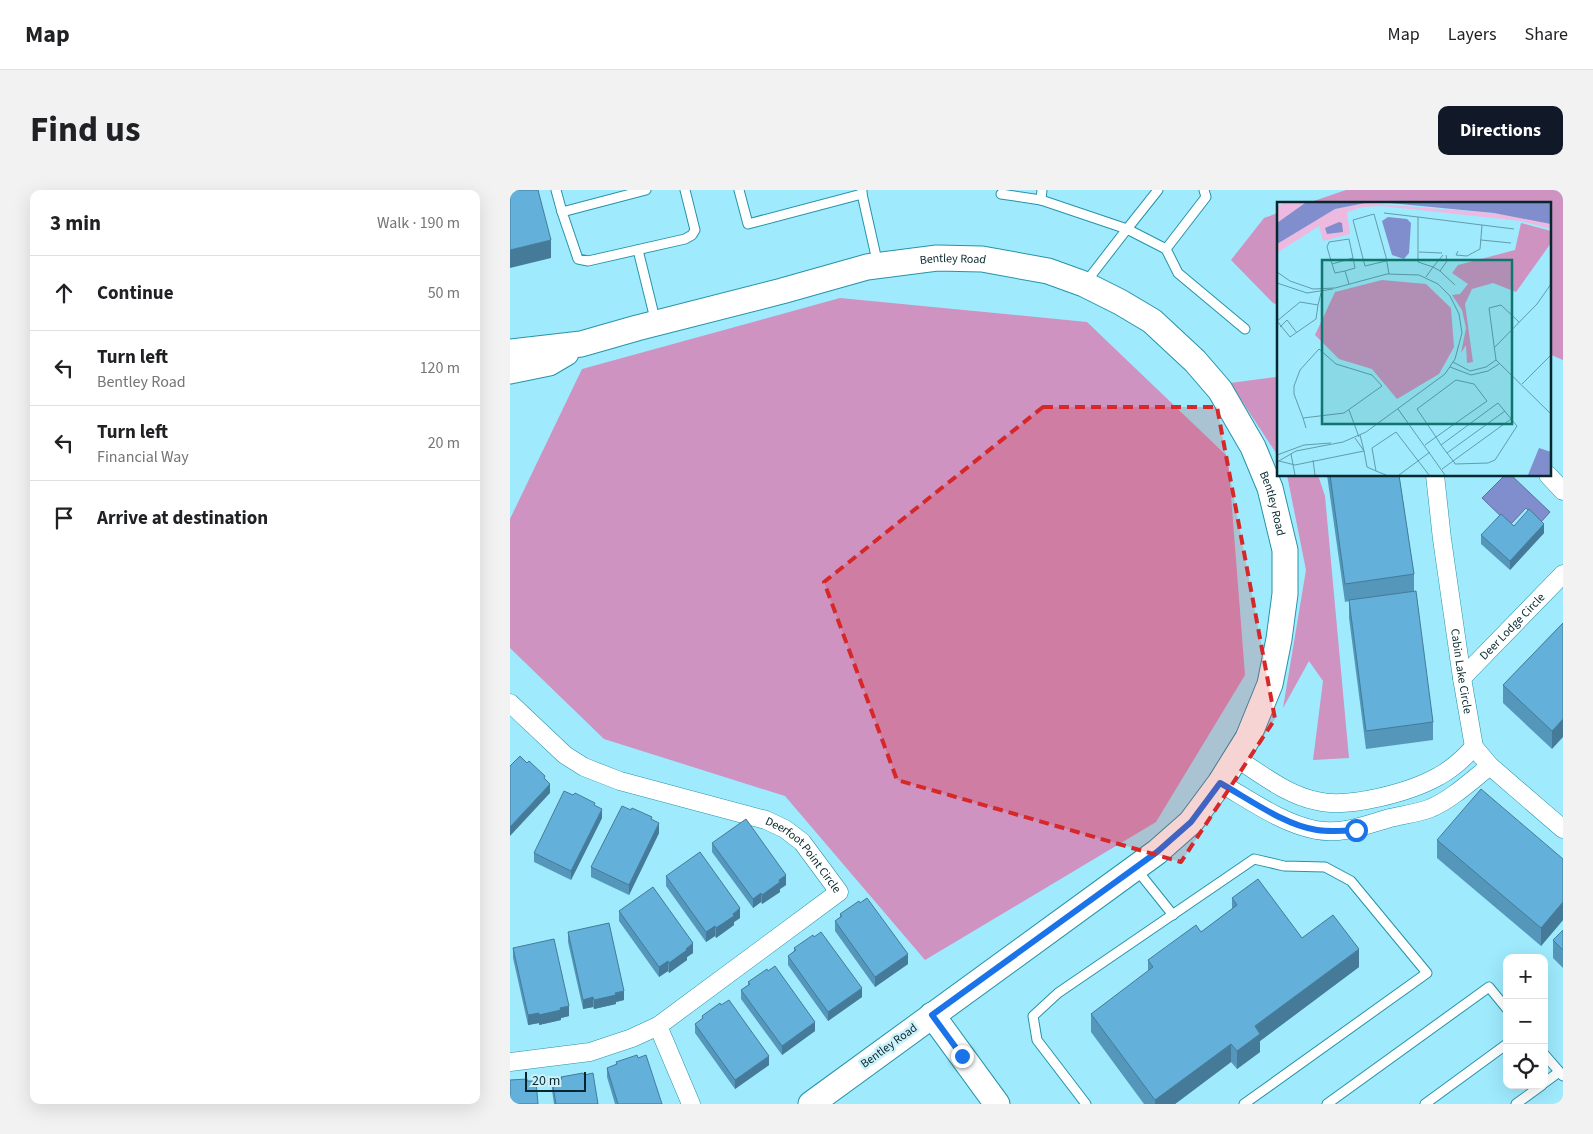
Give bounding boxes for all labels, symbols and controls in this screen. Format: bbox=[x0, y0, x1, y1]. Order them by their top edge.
text: Map bbox=[25, 17, 70, 52]
text: Map bbox=[1388, 22, 1420, 47]
text: Layers bbox=[1448, 22, 1497, 47]
text: Share bbox=[1525, 22, 1568, 47]
text: Find us bbox=[30, 105, 140, 155]
button: Directions bbox=[1438, 106, 1563, 155]
inset map bbox=[1277, 202, 1550, 476]
text: 3 min bbox=[50, 208, 101, 238]
text: Walk · 190 m bbox=[377, 212, 460, 234]
street label: Bentley Road bbox=[919, 249, 987, 269]
icon: ahead bbox=[50, 279, 78, 307]
text: Continue bbox=[97, 280, 174, 307]
text: 50 m bbox=[428, 282, 460, 304]
text: Turn left bbox=[97, 344, 168, 371]
icon: left bbox=[50, 354, 78, 382]
text: 120 m bbox=[420, 357, 460, 379]
text: Bentley Road bbox=[97, 371, 186, 393]
text: Turn left bbox=[97, 419, 168, 446]
icon: left bbox=[50, 429, 78, 457]
text: 20 m bbox=[428, 432, 460, 454]
text: Financial Way bbox=[97, 446, 189, 468]
street label: Bentley Road bbox=[1255, 468, 1290, 538]
icon: arrive bbox=[50, 504, 78, 532]
text: Arrive at destination bbox=[97, 505, 268, 532]
street label: Deer Lodge Circle bbox=[1476, 589, 1549, 664]
street label: Cabin Lake Circle bbox=[1447, 628, 1477, 715]
street label: Deerfoot Point Circle bbox=[763, 812, 845, 896]
route start bbox=[1345, 819, 1368, 842]
map controls bbox=[1503, 954, 1548, 1089]
button: + bbox=[1503, 954, 1548, 999]
button: − bbox=[1503, 999, 1548, 1044]
street label: Bentley Road bbox=[857, 1020, 921, 1072]
button: locate bbox=[1503, 1044, 1548, 1089]
route end bbox=[951, 1045, 974, 1068]
scale bar bbox=[525, 1069, 586, 1092]
text: 20 m bbox=[532, 1071, 560, 1091]

